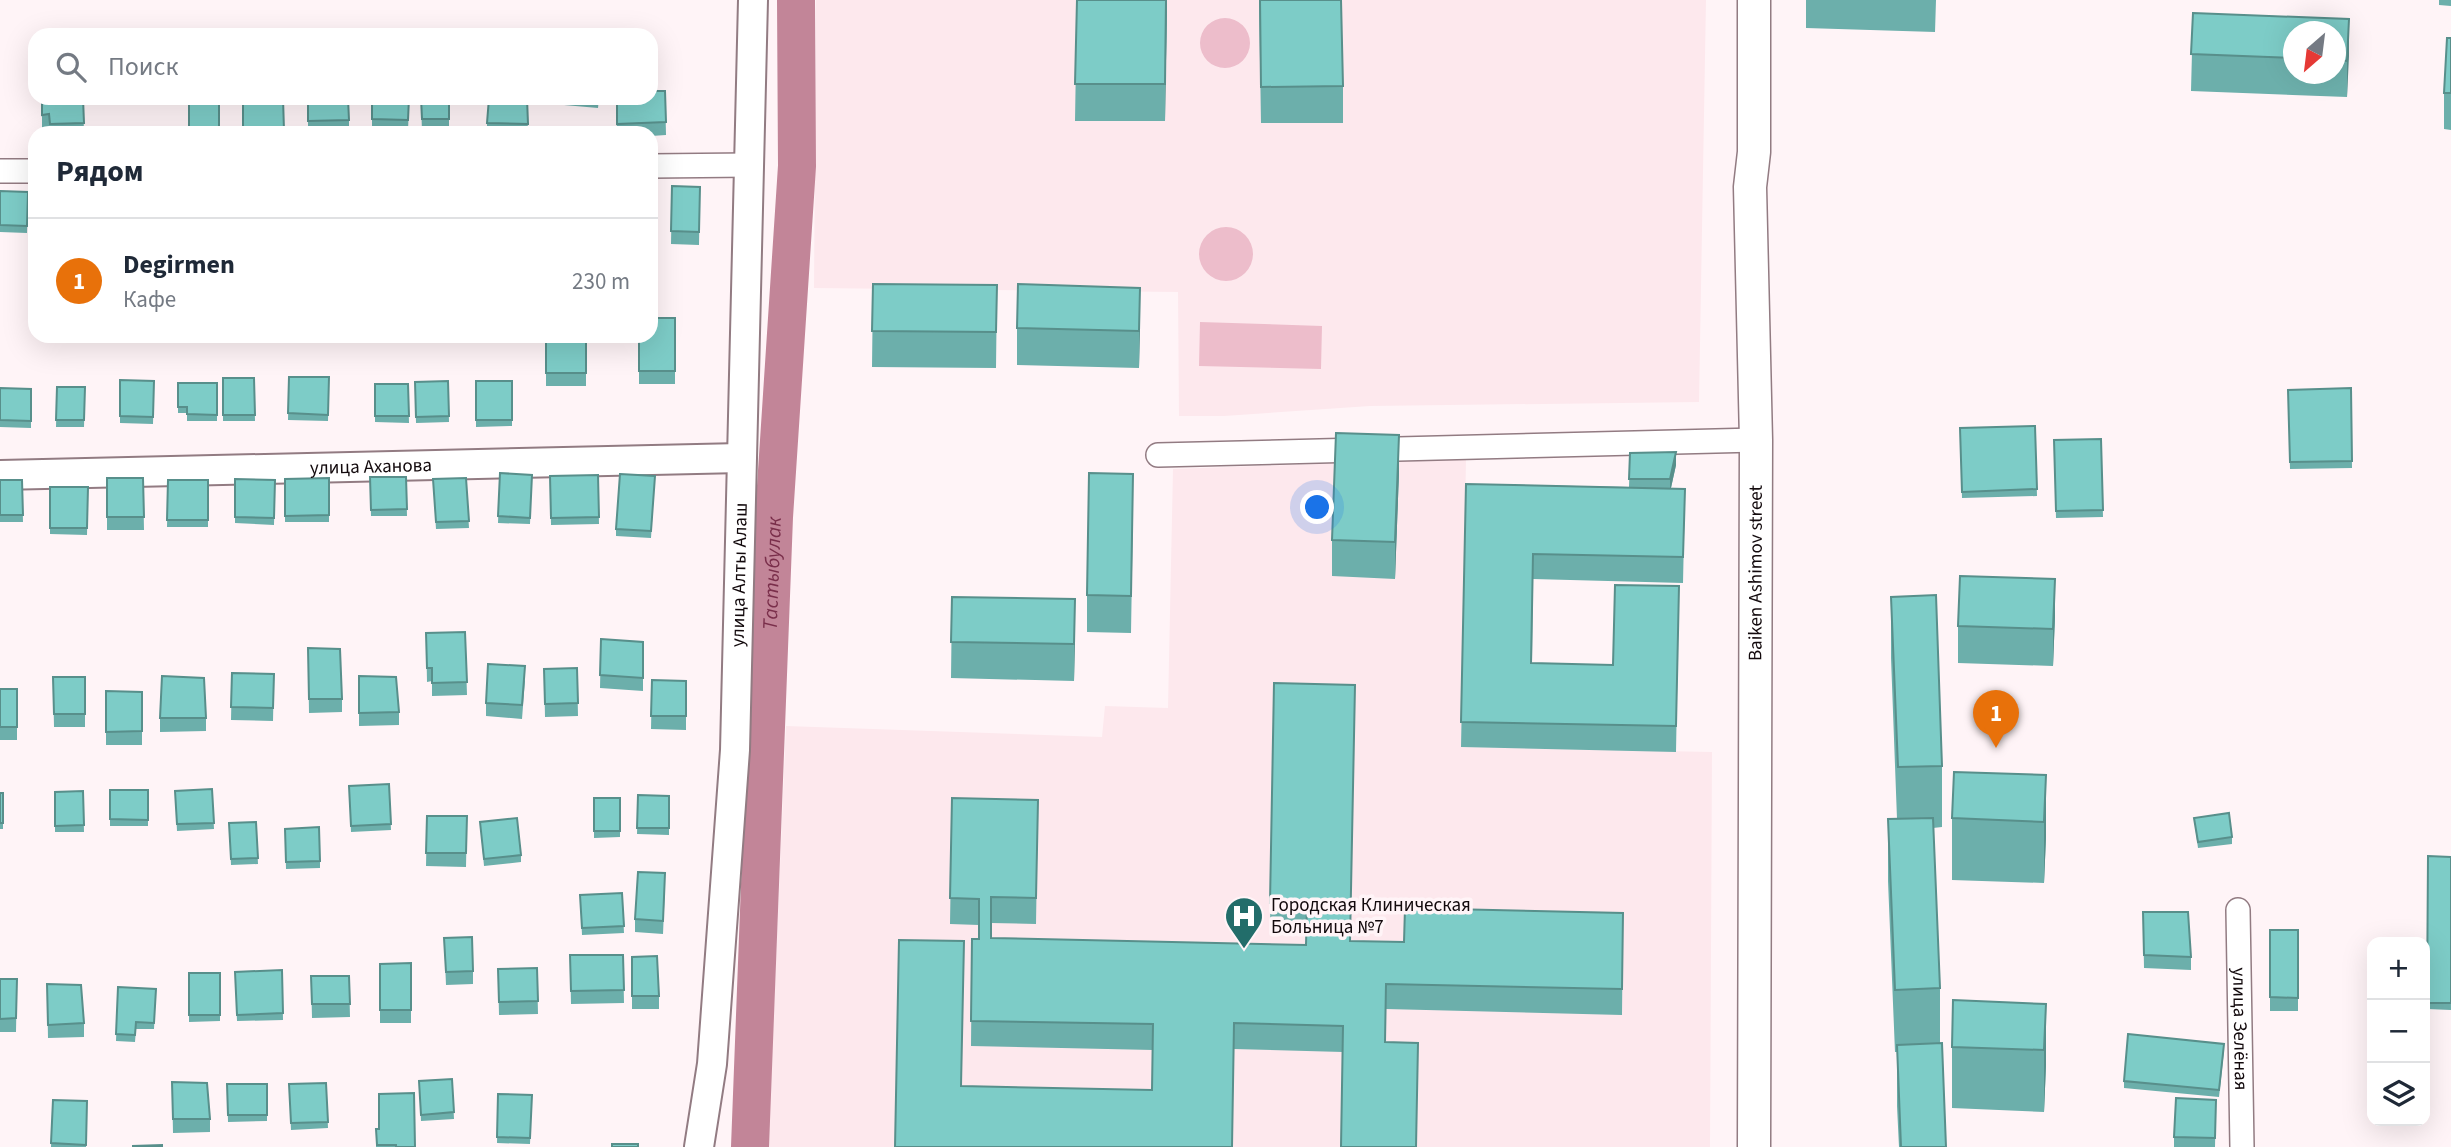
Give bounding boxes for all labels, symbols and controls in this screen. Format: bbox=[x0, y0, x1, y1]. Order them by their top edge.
north arrow bbox=[2283, 21, 2346, 84]
search box bbox=[28, 28, 658, 105]
icon: search bbox=[52, 48, 90, 86]
text: Поиск bbox=[108, 48, 178, 85]
text: Рядом bbox=[56, 150, 144, 193]
text: Degirmen bbox=[123, 246, 235, 283]
text: 1 bbox=[73, 265, 85, 298]
text: 230 m bbox=[572, 265, 630, 298]
text: Кафе bbox=[123, 283, 176, 316]
street label: улица Аханова bbox=[310, 452, 432, 481]
street label: Baiken Ashimov street bbox=[1742, 484, 1769, 661]
your location bbox=[1300, 490, 1334, 524]
street label: улица Алты Алаш bbox=[724, 502, 754, 647]
water label: Тастыбулак bbox=[755, 515, 789, 631]
pin: 1 bbox=[1973, 690, 2019, 748]
place label: Городская Клиническая Больница №7 bbox=[1271, 892, 1471, 941]
hospital icon: Городская Клиническая Больница №7 bbox=[1223, 895, 1265, 950]
map controls bbox=[2367, 937, 2430, 1126]
button: + bbox=[2367, 937, 2430, 1000]
street label: улица Зелёная bbox=[2225, 967, 2255, 1091]
button: − bbox=[2367, 1000, 2430, 1063]
button: layers bbox=[2367, 1063, 2430, 1126]

